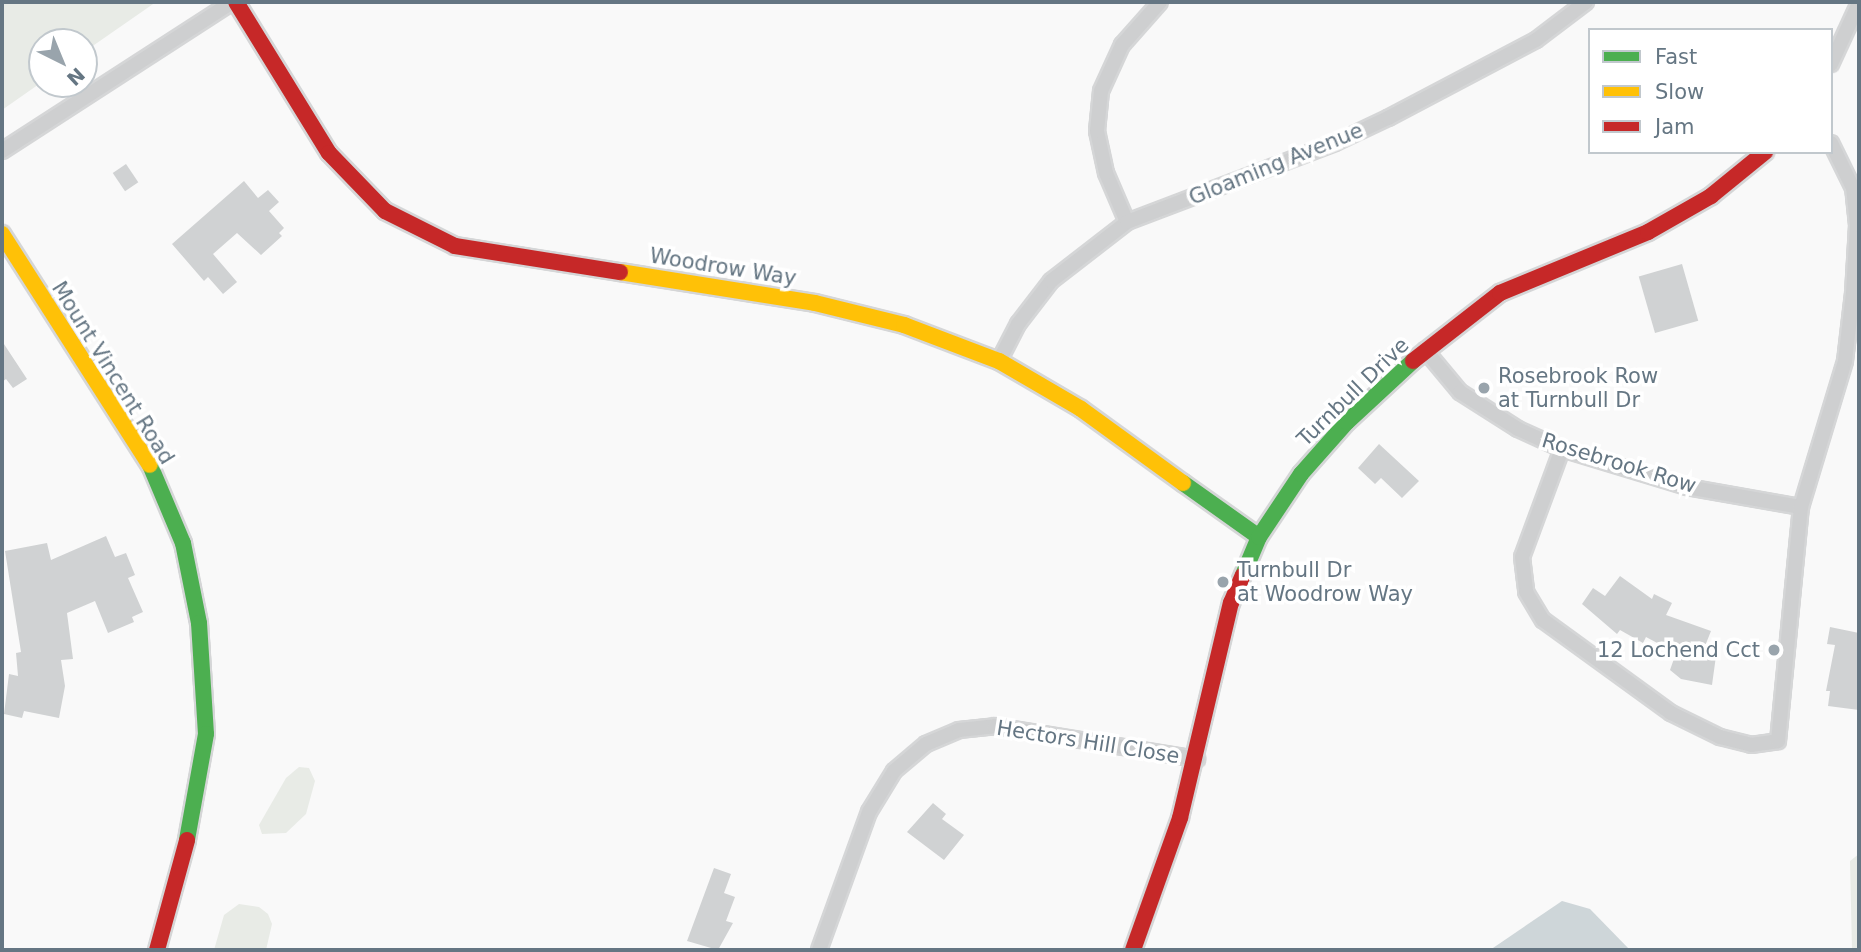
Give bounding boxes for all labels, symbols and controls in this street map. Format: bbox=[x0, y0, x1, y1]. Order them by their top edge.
north arrow bbox=[28, 28, 98, 98]
legend bbox=[1588, 28, 1833, 154]
text: Fast bbox=[1655, 45, 1697, 69]
text: N bbox=[63, 63, 89, 90]
text: Slow bbox=[1655, 80, 1704, 104]
text: Jam bbox=[1655, 115, 1695, 139]
street label: Gloaming Avenue bbox=[1185, 118, 1367, 210]
street label: Woodrow Way bbox=[648, 243, 798, 291]
street label: Mount Vincent Road bbox=[46, 277, 180, 469]
street label: Turnbull Drive bbox=[1292, 332, 1414, 452]
place label: Rosebrook Row at Turnbull Dr bbox=[1498, 363, 1658, 413]
marker: Rosebrook Row at Turnbull Dr bbox=[1476, 380, 1492, 396]
street label: Rosebrook Row bbox=[1539, 428, 1699, 498]
place label: Turnbull Dr at Woodrow Way bbox=[1237, 557, 1413, 607]
marker: Turnbull Dr at Woodrow Way bbox=[1215, 574, 1231, 590]
place label: 12 Lochend Cct bbox=[1597, 637, 1760, 663]
marker: 12 Lochend Cct bbox=[1766, 642, 1782, 658]
street label: Hectors Hill Close bbox=[995, 715, 1181, 769]

